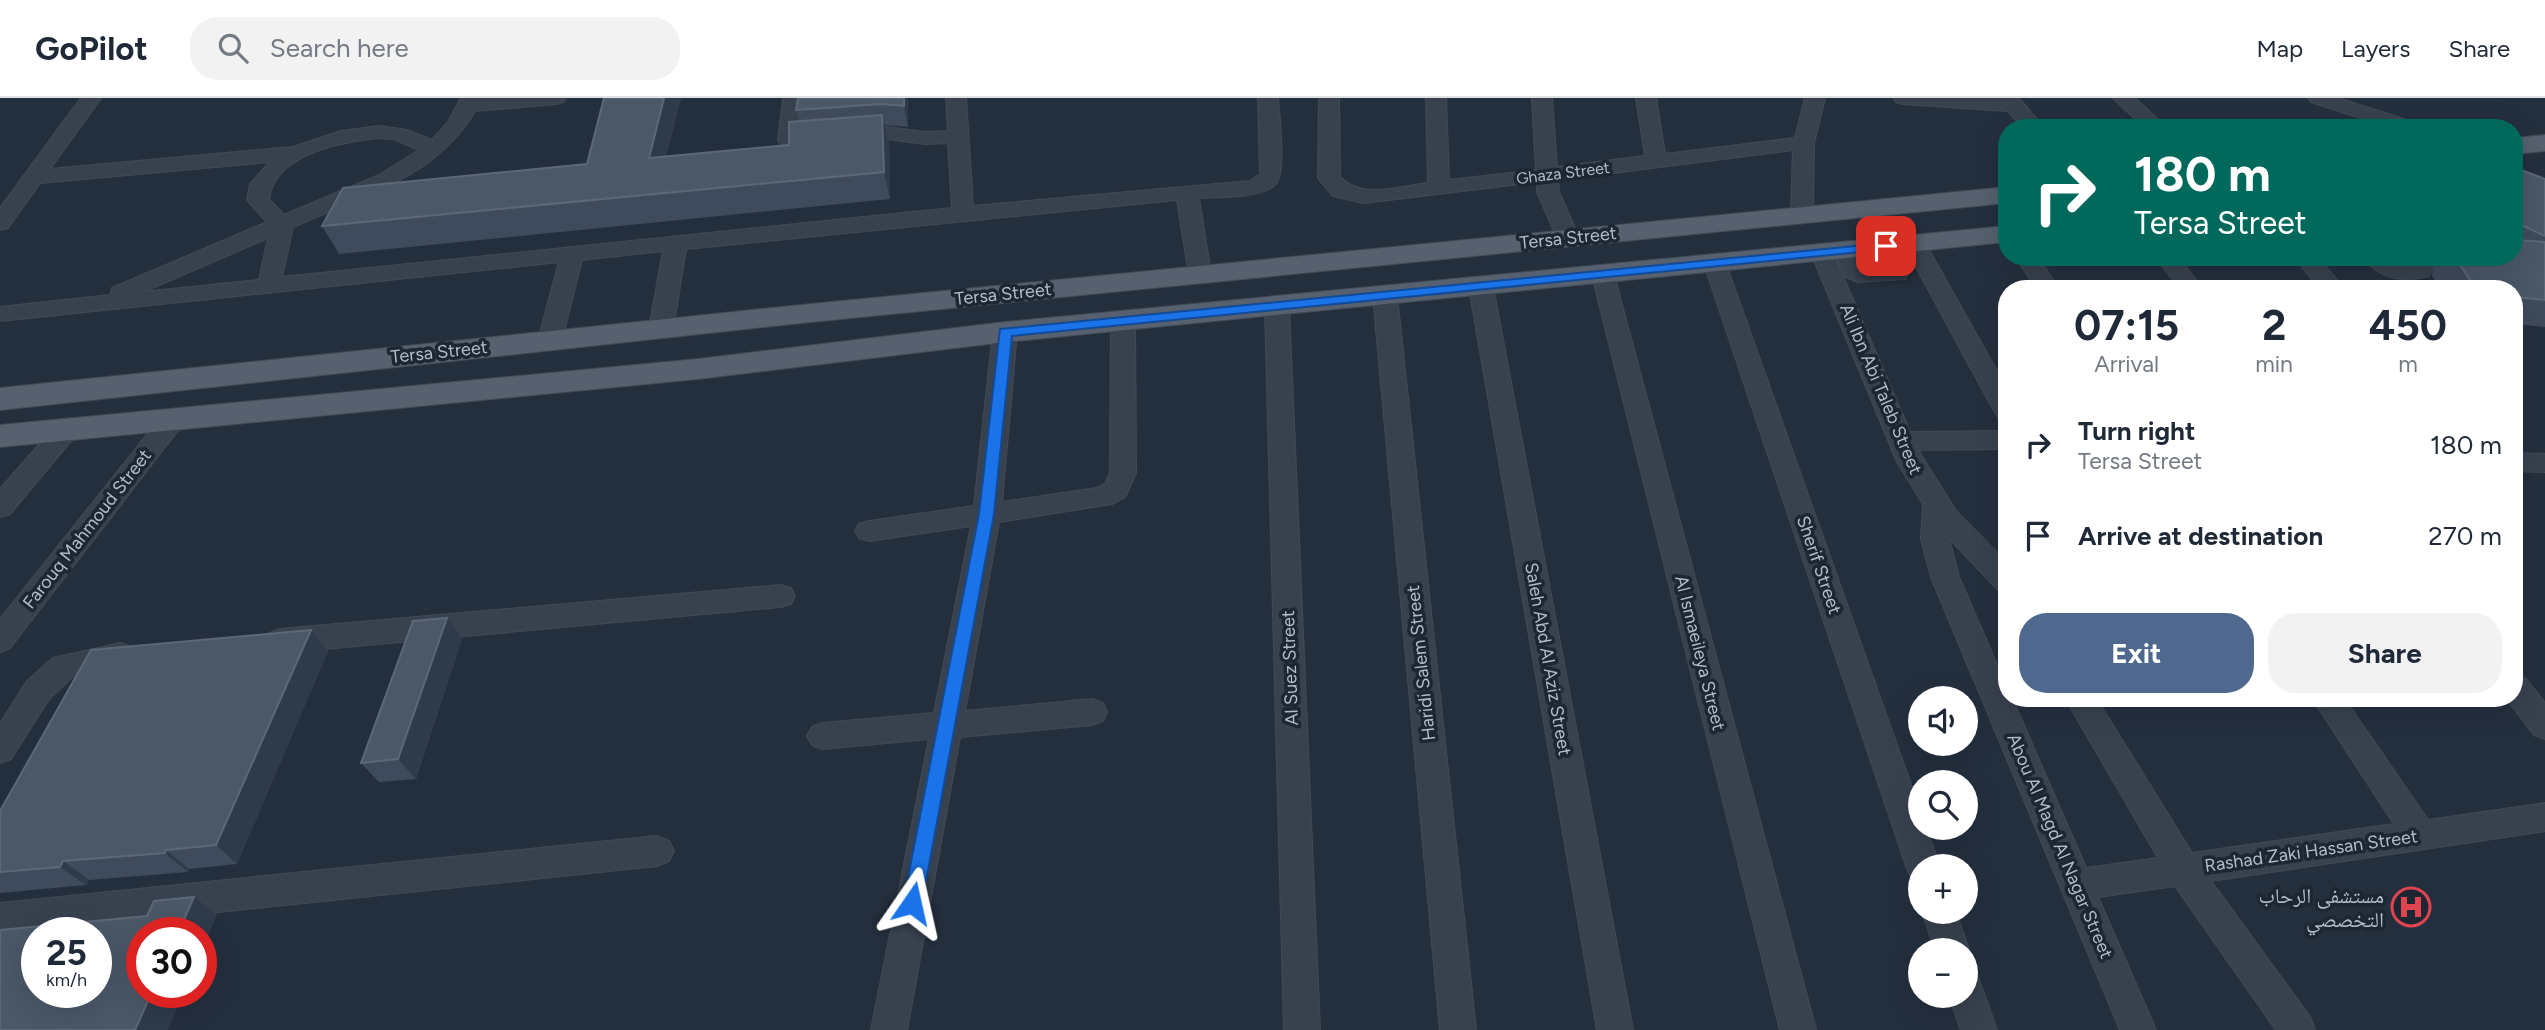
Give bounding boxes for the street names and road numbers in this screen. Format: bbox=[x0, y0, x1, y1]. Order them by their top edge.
street label: Ghaza Street bbox=[1515, 158, 1611, 188]
street label: Tersa Street bbox=[1519, 222, 1618, 254]
street label: Tersa Street bbox=[954, 278, 1053, 310]
street label: Ali Ibn Abi Taleb Street bbox=[1835, 300, 1927, 478]
street label: Tersa Street bbox=[390, 336, 489, 368]
street label: Farouq Mahmoud Street bbox=[18, 445, 156, 613]
street label: Sherif Street bbox=[1792, 513, 1846, 617]
street label: Saleh Abd Al Aziz Street bbox=[1520, 561, 1576, 757]
street label: Al Ismaeileya Street bbox=[1670, 573, 1730, 733]
street label: Haridi Salem Street bbox=[1402, 584, 1440, 742]
street label: Al Suez Street bbox=[1277, 610, 1303, 726]
street label: Abou Al Magd Al Nagar Street bbox=[2002, 730, 2118, 962]
street label: Rashad Zaki Hassan Street bbox=[2203, 825, 2419, 877]

